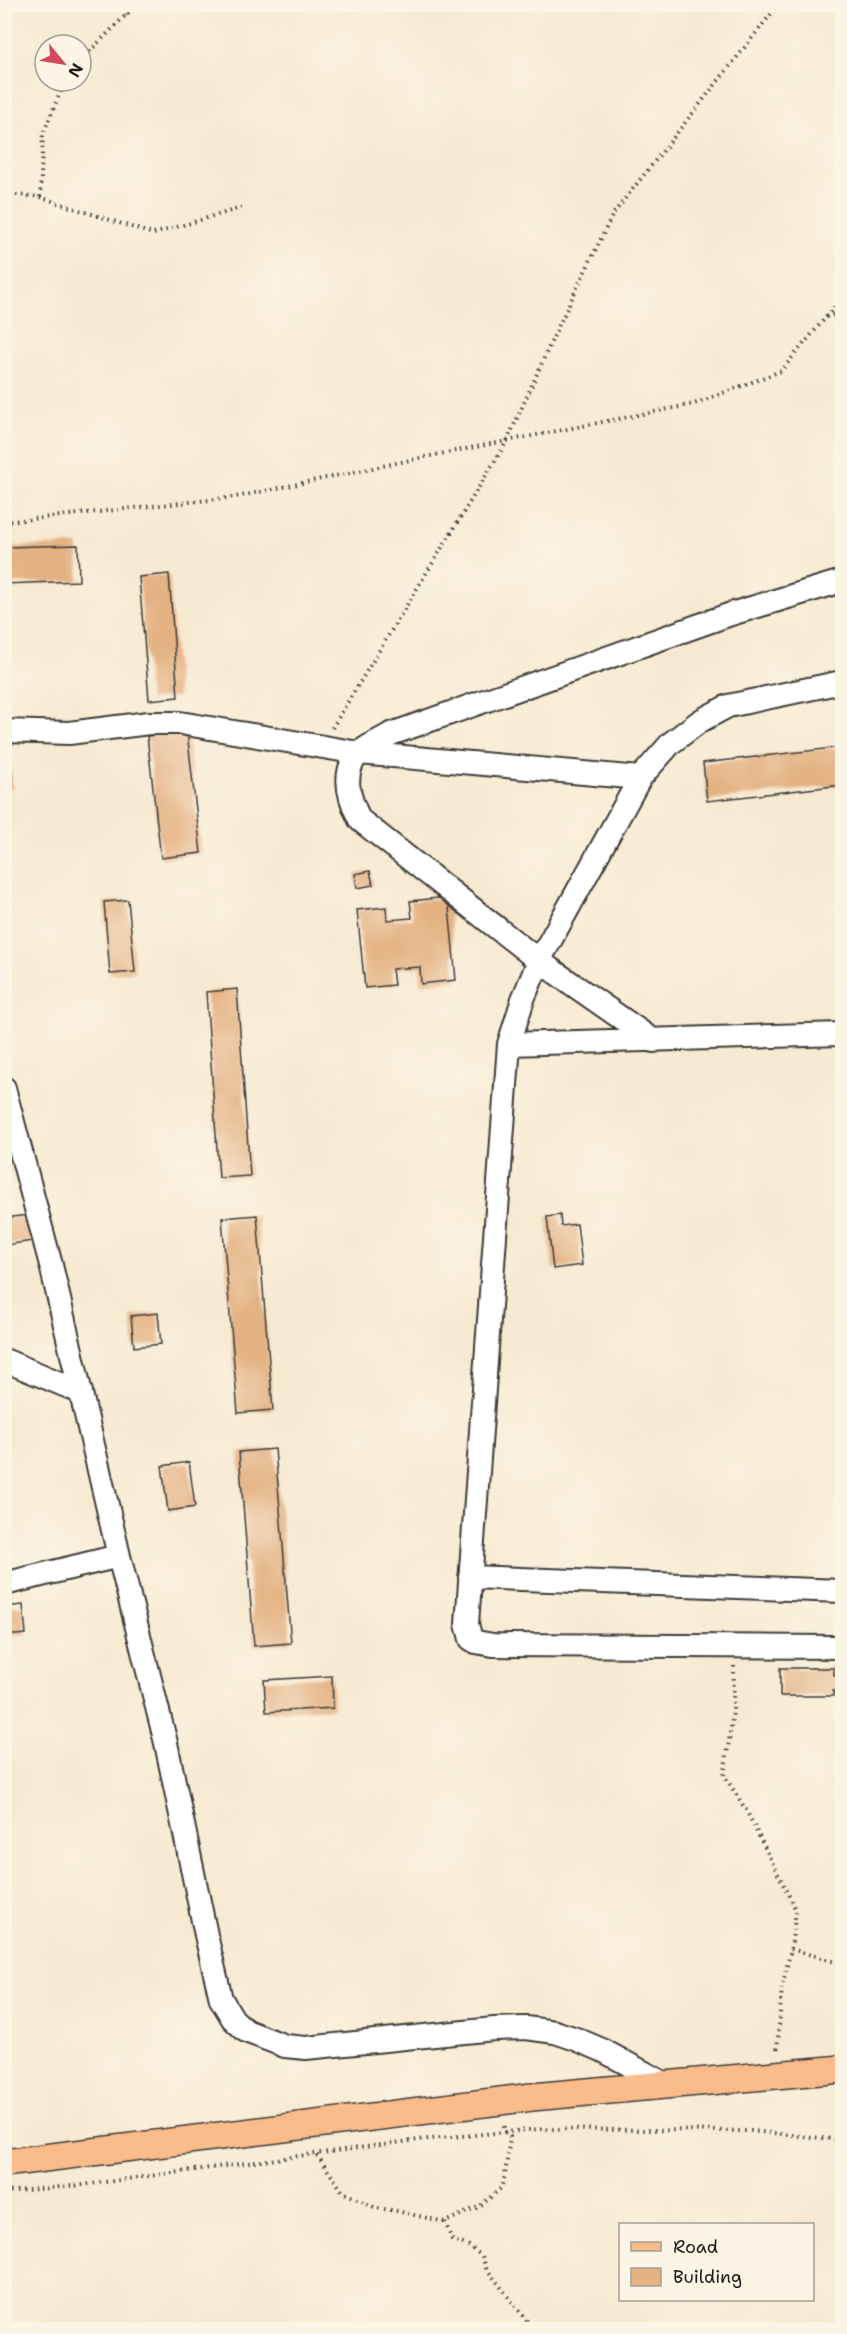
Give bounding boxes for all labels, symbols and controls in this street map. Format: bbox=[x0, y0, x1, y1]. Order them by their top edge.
north arrow bbox=[33, 33, 93, 93]
text: N bbox=[63, 60, 88, 81]
legend bbox=[619, 2223, 814, 2301]
text: Road bbox=[673, 2235, 718, 2259]
text: Building bbox=[673, 2265, 742, 2289]

